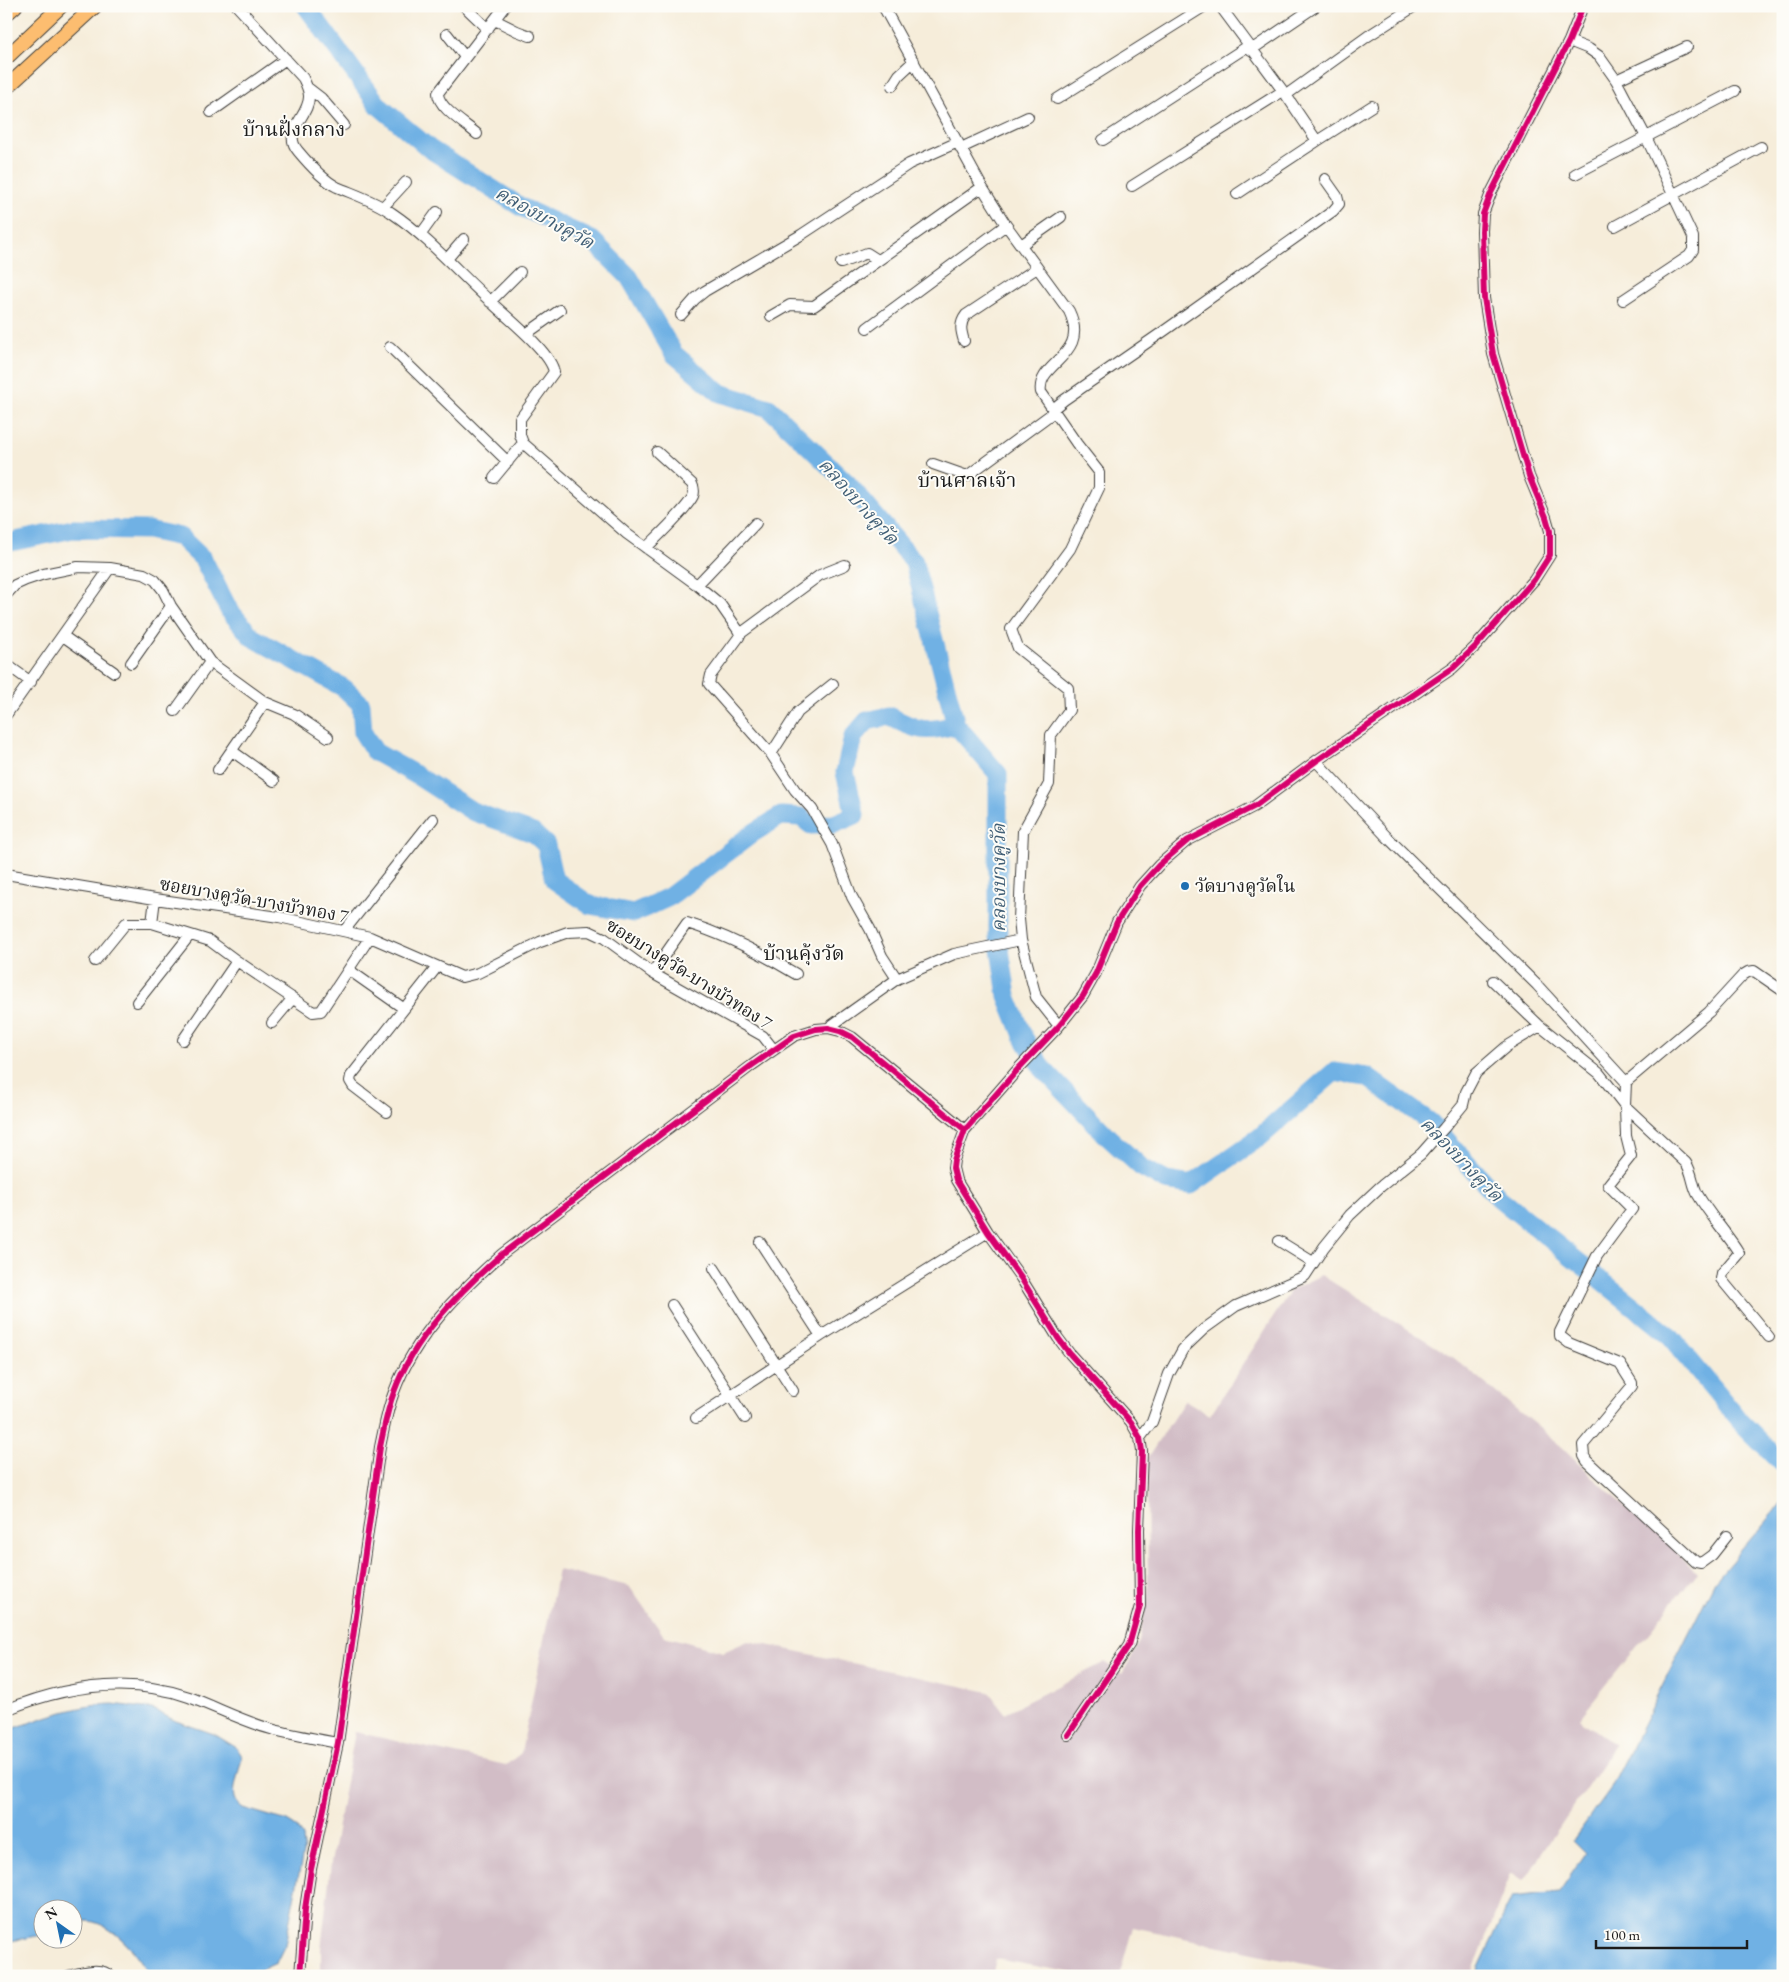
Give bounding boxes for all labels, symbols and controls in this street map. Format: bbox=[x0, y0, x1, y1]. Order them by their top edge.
district label: บ้านฝั่งกลาง bbox=[243, 114, 345, 142]
water label: คลองบางคูวัด bbox=[491, 180, 599, 255]
water label: คลองบางคูวัด bbox=[813, 453, 905, 551]
district label: บ้านศาลเจ้า bbox=[918, 467, 1016, 493]
water label: คลองบางคูวัด bbox=[986, 823, 1011, 932]
street label: ซอยบางคูวัด-บางบัวทอง 7 bbox=[158, 872, 351, 928]
place label: วัดบางคูวัดใน bbox=[1195, 874, 1296, 897]
marker: วัดบางคูวัดใน bbox=[1179, 880, 1191, 892]
street label: ซอยบางคูวัด-บางบัวทอง 7 bbox=[602, 913, 777, 1034]
district label: บ้านคุ้งวัด bbox=[763, 940, 845, 966]
water label: คลองบางคูวัด bbox=[1415, 1112, 1509, 1208]
north arrow bbox=[32, 1900, 82, 1950]
text: N bbox=[41, 1902, 61, 1924]
scale bar bbox=[1596, 1917, 1748, 1949]
text: 100 m bbox=[1604, 1925, 1641, 1944]

